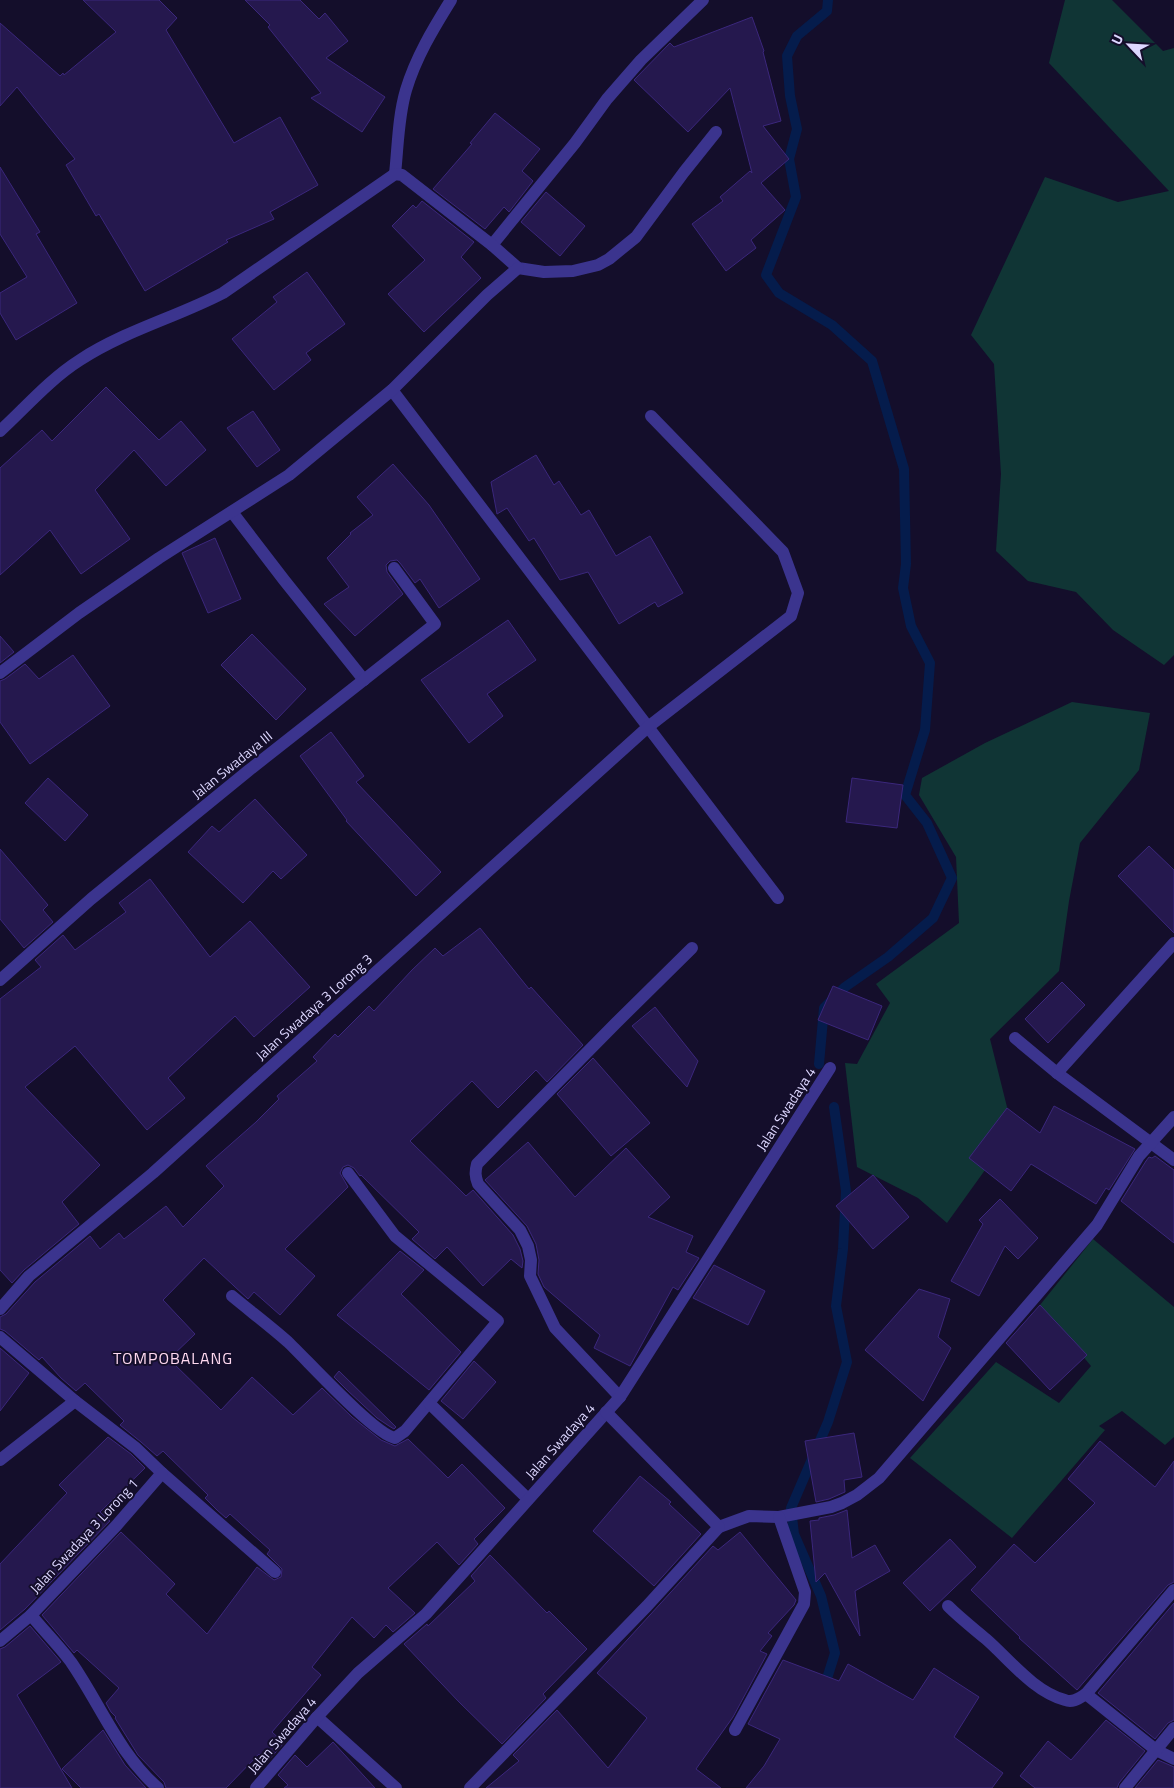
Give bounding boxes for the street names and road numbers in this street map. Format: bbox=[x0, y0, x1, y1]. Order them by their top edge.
street label: Jalan Swadaya III bbox=[187, 725, 277, 804]
street label: Jalan Swadaya 3 Lorong 3 bbox=[251, 948, 377, 1065]
street label: Jalan Swadaya 4 bbox=[751, 1063, 821, 1155]
street label: Jalan Swadaya 4 bbox=[520, 1398, 600, 1483]
street label: Jalan Swadaya 3 Lorong 1 bbox=[25, 1473, 143, 1598]
street label: Jalan Swadaya 4 bbox=[242, 1691, 321, 1778]

